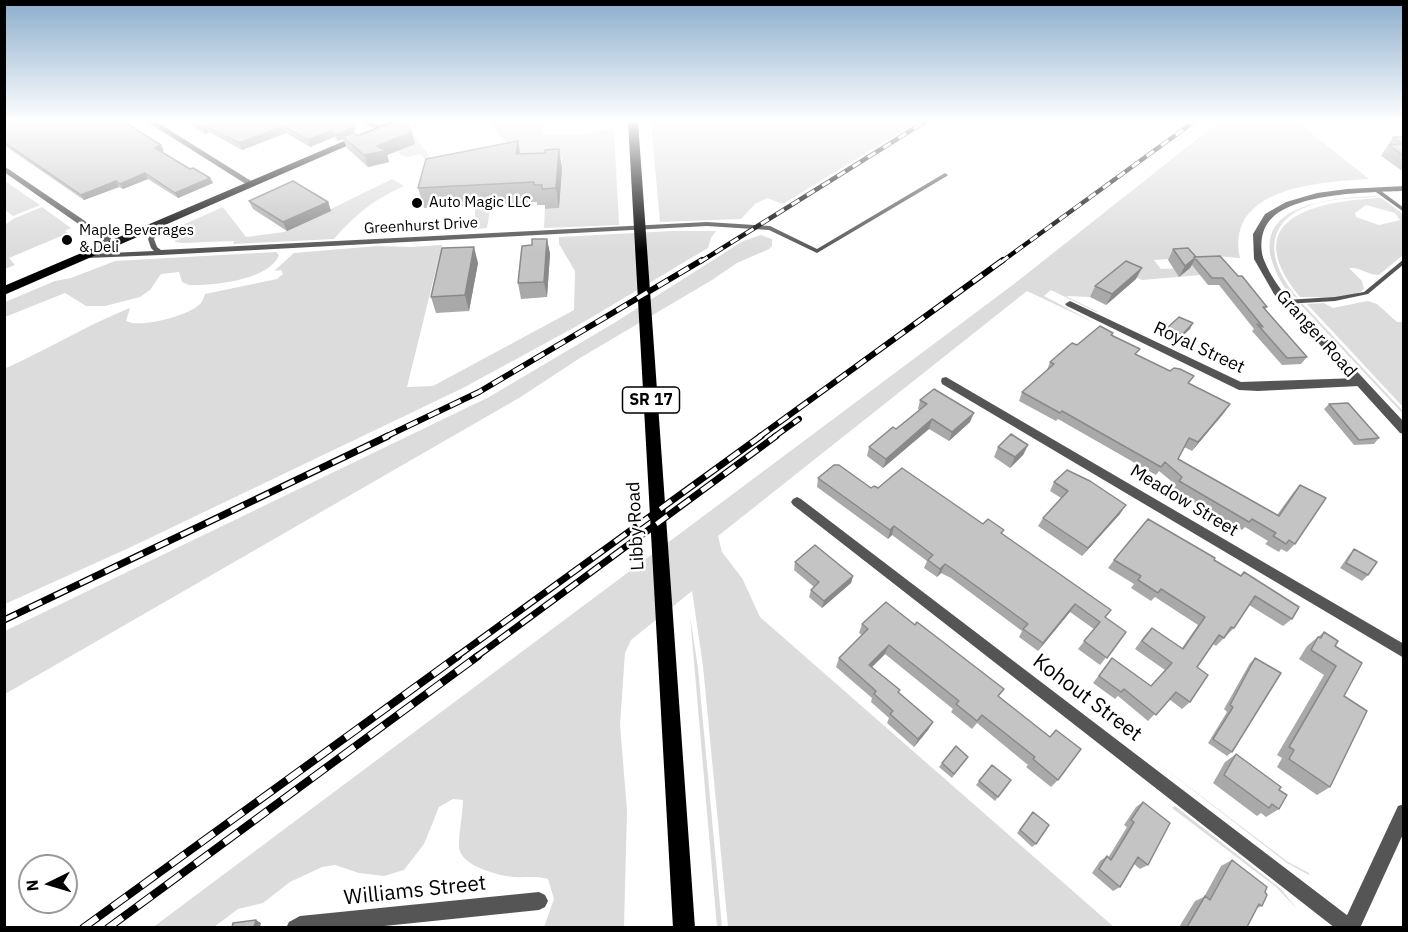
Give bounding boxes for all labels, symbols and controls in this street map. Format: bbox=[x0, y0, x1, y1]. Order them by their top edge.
place label: Auto Magic LLC bbox=[429, 194, 531, 212]
marker: Auto Magic LLC bbox=[410, 196, 424, 210]
street label: Greenhurst Drive bbox=[364, 214, 478, 238]
place label: Maple Beverages & Deli bbox=[79, 222, 194, 257]
marker: Maple Beverages & Deli bbox=[60, 233, 74, 247]
street label: Granger Road bbox=[1271, 286, 1361, 382]
street label: Royal Street bbox=[1150, 317, 1248, 379]
road number: SR 17 bbox=[622, 387, 680, 413]
street label: Meadow Street bbox=[1126, 460, 1242, 542]
street label: Libby Road bbox=[623, 481, 649, 571]
street label: Kohout Street bbox=[1027, 649, 1147, 747]
north arrow bbox=[18, 854, 78, 914]
street label: Williams Street bbox=[343, 871, 487, 911]
text: N bbox=[22, 879, 43, 892]

